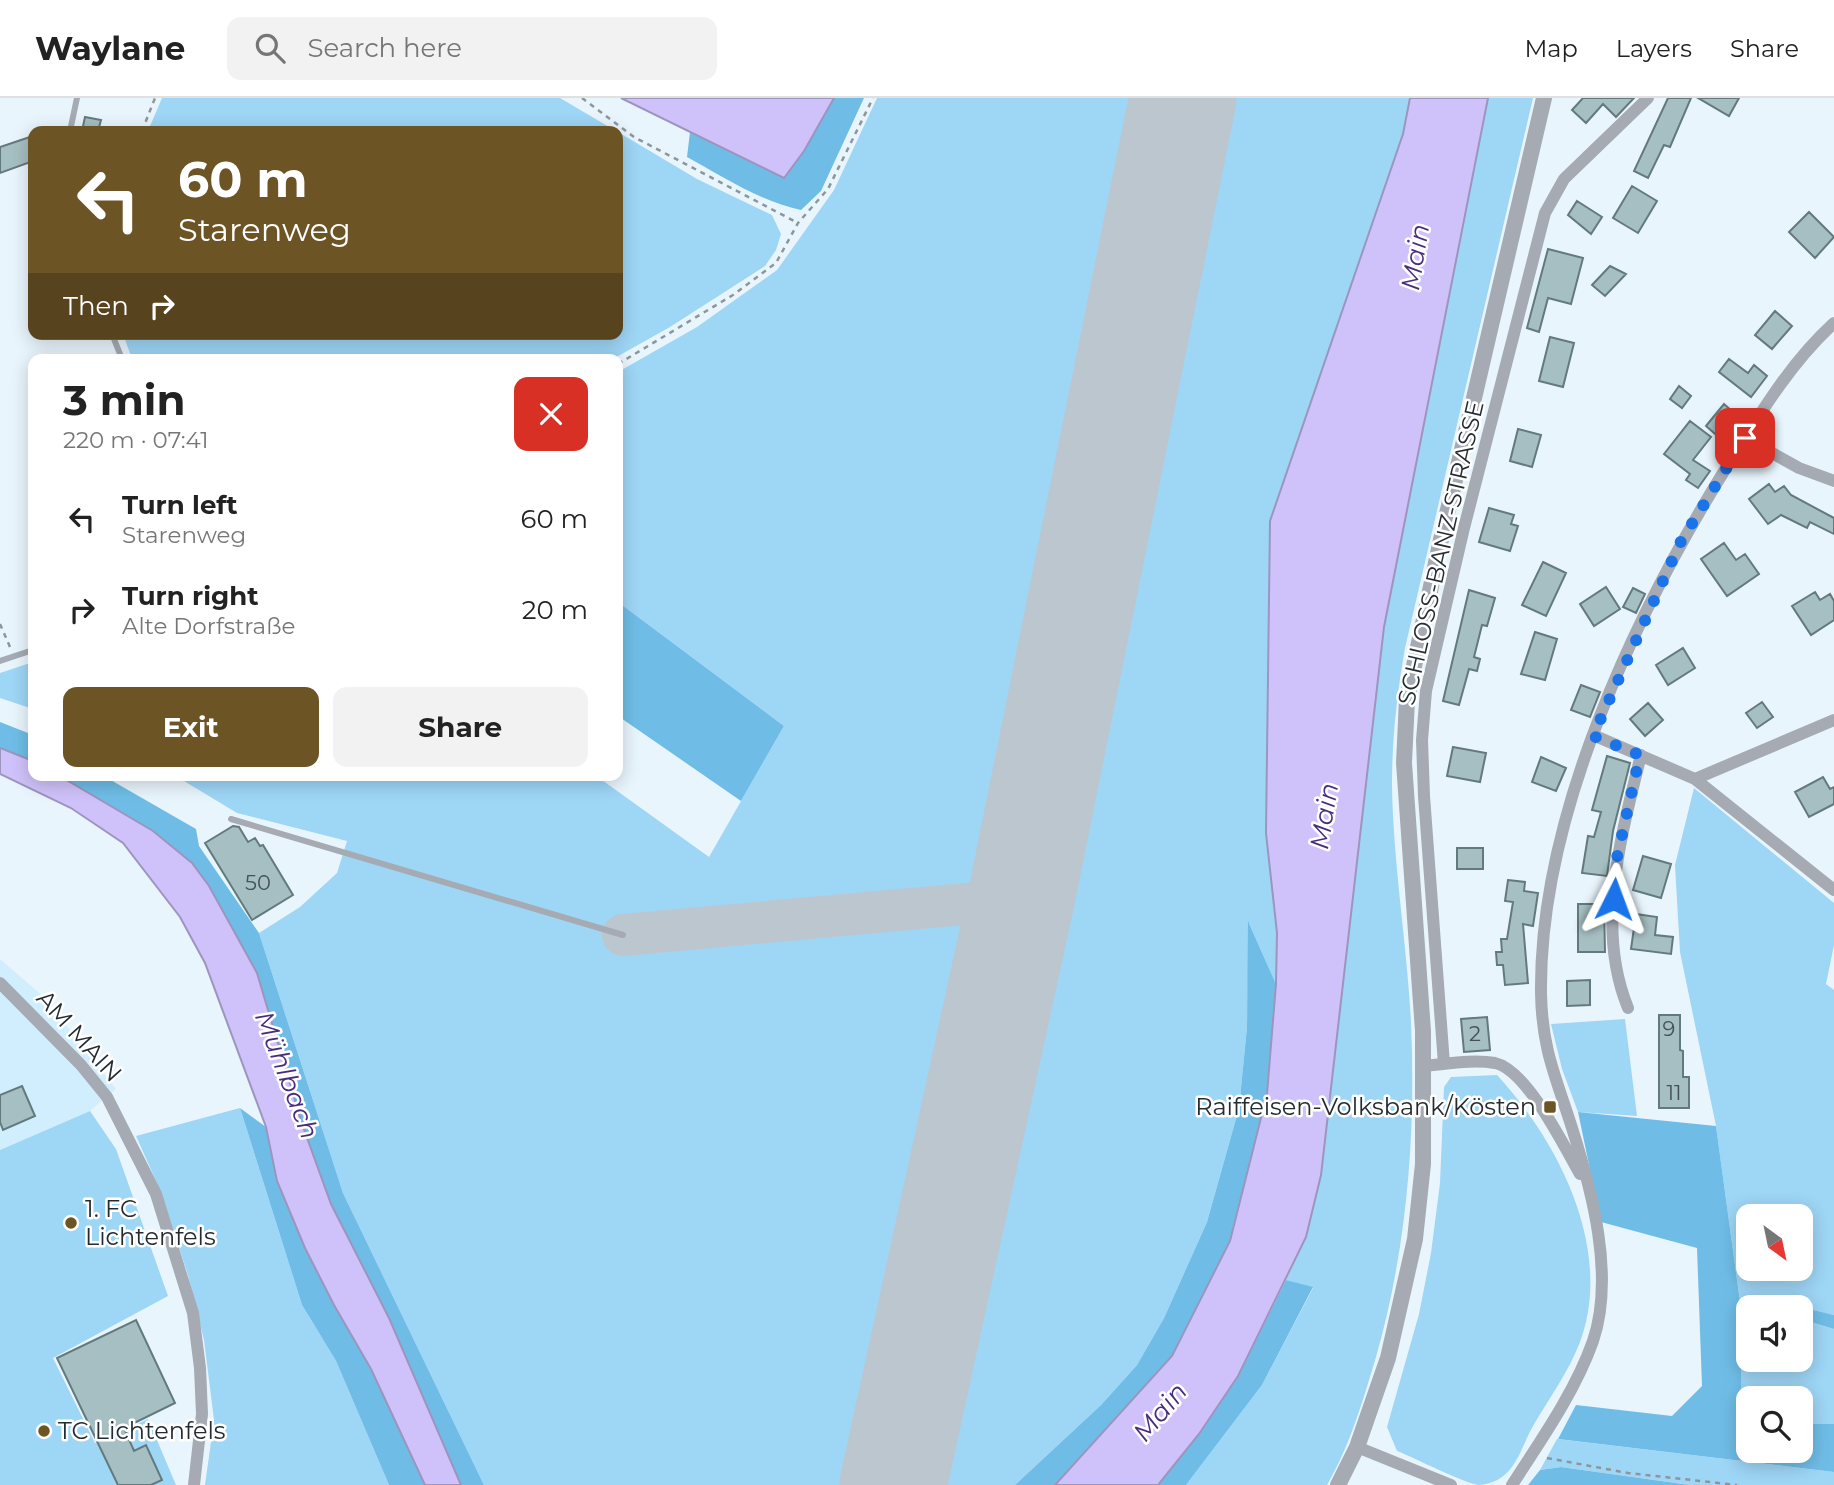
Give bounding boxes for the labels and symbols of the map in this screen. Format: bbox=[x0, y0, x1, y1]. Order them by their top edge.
water label: Main bbox=[1394, 221, 1436, 293]
street label: SCHLOSS-BANZ-STRASSE bbox=[1391, 398, 1490, 708]
pin bbox=[1715, 408, 1775, 468]
water label: Main bbox=[1303, 780, 1345, 852]
position arrow bbox=[1577, 862, 1651, 936]
house number: 50 bbox=[245, 870, 271, 895]
street label: AM MAIN bbox=[31, 984, 128, 1087]
water label: Mühlbach bbox=[248, 1007, 326, 1143]
house number: 9 bbox=[1663, 1016, 1675, 1041]
house number: 2 bbox=[1469, 1021, 1481, 1046]
house number: 11 bbox=[1666, 1080, 1682, 1105]
place label: Raiffeisen-Volksbank/Kösten bbox=[1195, 1092, 1536, 1121]
marker: Raiffeisen-Volksbank/Kösten bbox=[1542, 1099, 1558, 1115]
place label: 1. FC Lichtenfels bbox=[85, 1194, 216, 1251]
north arrow bbox=[1736, 1204, 1813, 1281]
marker: 1. FC Lichtenfels bbox=[63, 1215, 79, 1231]
water label: Main bbox=[1126, 1376, 1194, 1448]
place label: TC Lichtenfels bbox=[58, 1416, 226, 1445]
marker: TC Lichtenfels bbox=[36, 1423, 52, 1439]

